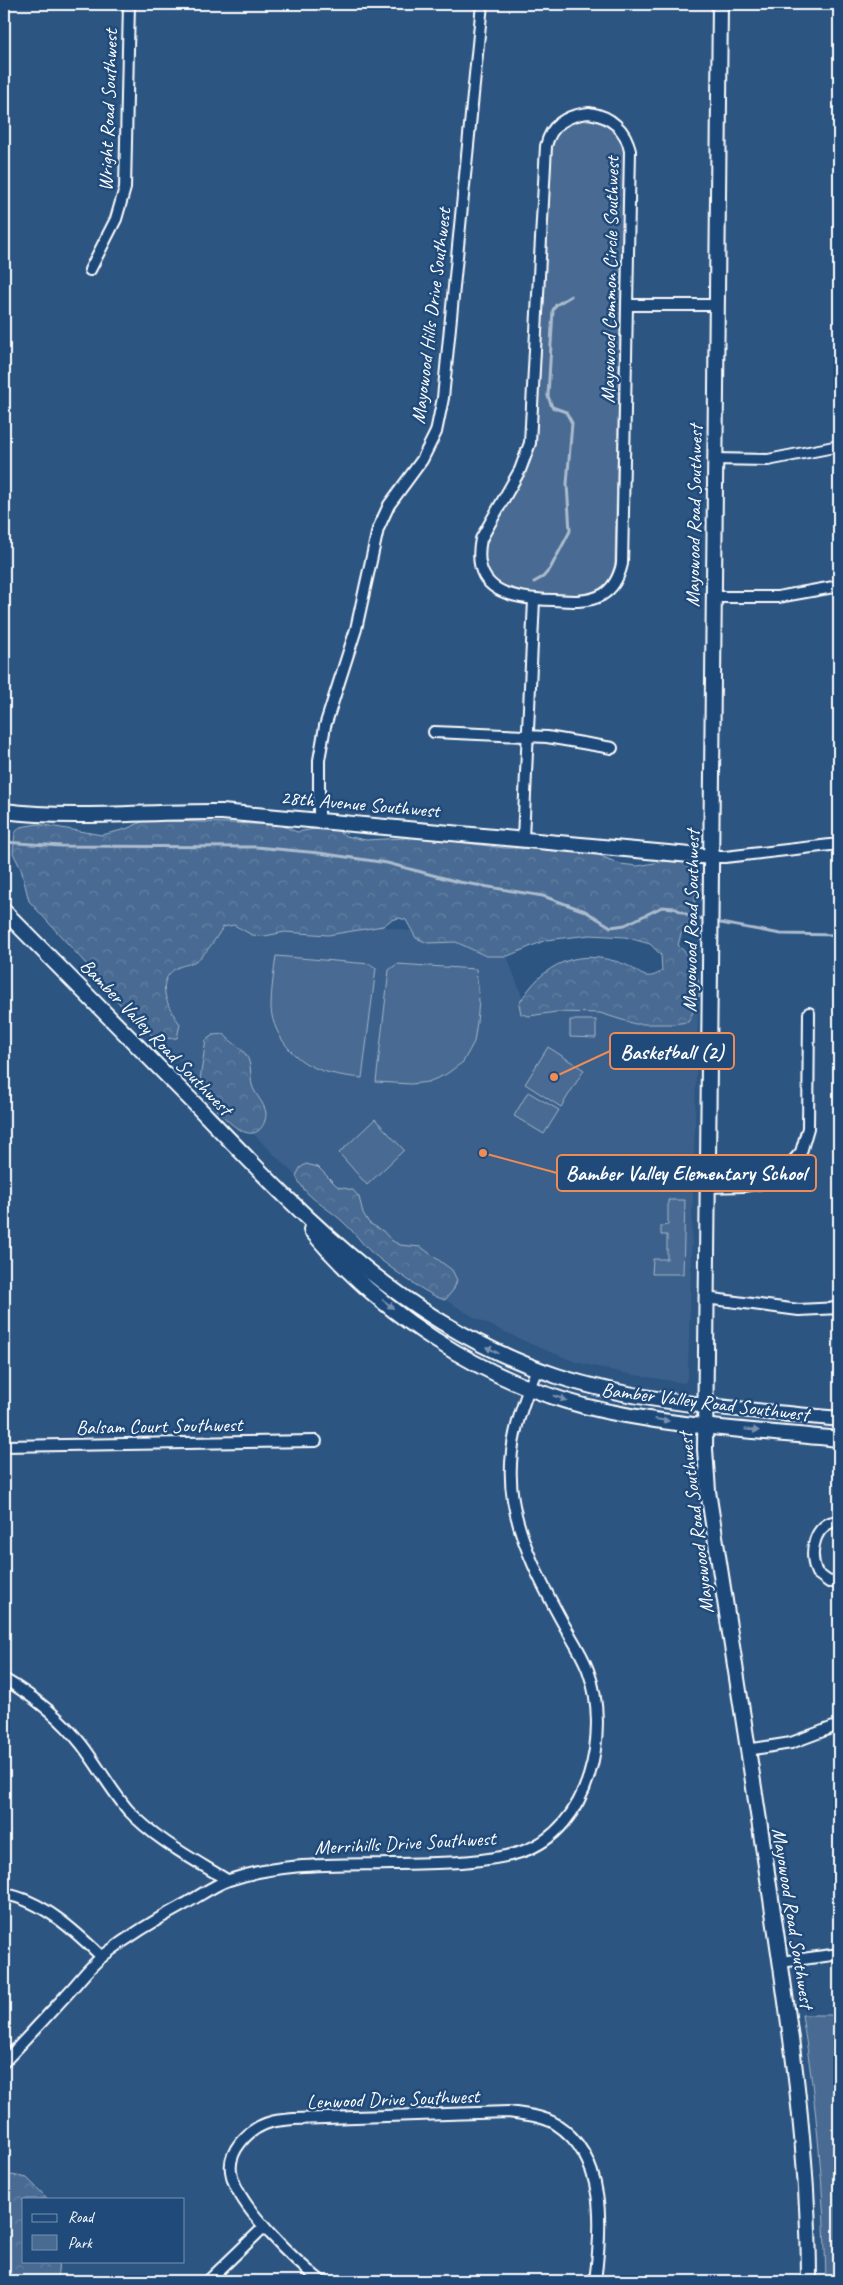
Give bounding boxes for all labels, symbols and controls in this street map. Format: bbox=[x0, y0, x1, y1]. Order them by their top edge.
street label: Wright Road Southwest bbox=[93, 26, 123, 191]
street label: Mayowood Common Circle Southwest bbox=[595, 154, 625, 404]
street label: Mayowood Hills Drive Southwest bbox=[405, 204, 457, 425]
street label: Mayowood Road Southwest bbox=[680, 421, 708, 607]
street label: 28th Avenue Southwest bbox=[280, 785, 443, 824]
street label: Mayowood Road Southwest bbox=[677, 826, 705, 1012]
street label: Bamber Valley Road Southwest bbox=[75, 953, 240, 1123]
callout: Basketball (2) bbox=[610, 1033, 734, 1069]
text: Basketball (2) bbox=[620, 1039, 726, 1065]
callout: Bamber Valley Elementary School bbox=[557, 1155, 816, 1191]
text: Bamber Valley Elementary School bbox=[566, 1160, 810, 1186]
one-way arrow bbox=[381, 1299, 394, 1310]
one-way arrow bbox=[485, 1345, 500, 1354]
street label: Bamber Valley Road Southwest bbox=[600, 1377, 813, 1428]
one-way arrow bbox=[553, 1394, 568, 1402]
street label: Balsam Court Southwest bbox=[76, 1412, 245, 1440]
one-way arrow bbox=[654, 1416, 670, 1424]
one-way arrow bbox=[745, 1426, 761, 1434]
street label: Mayowood Road Southwest bbox=[672, 1428, 720, 1615]
street label: Merrihills Drive Southwest bbox=[314, 1826, 499, 1860]
street label: Mayowood Road Southwest bbox=[766, 1826, 820, 2013]
street label: Lenwood Drive Southwest bbox=[306, 2083, 482, 2114]
legend bbox=[22, 2198, 185, 2262]
text: Road bbox=[68, 2208, 95, 2227]
text: Park bbox=[68, 2234, 93, 2253]

